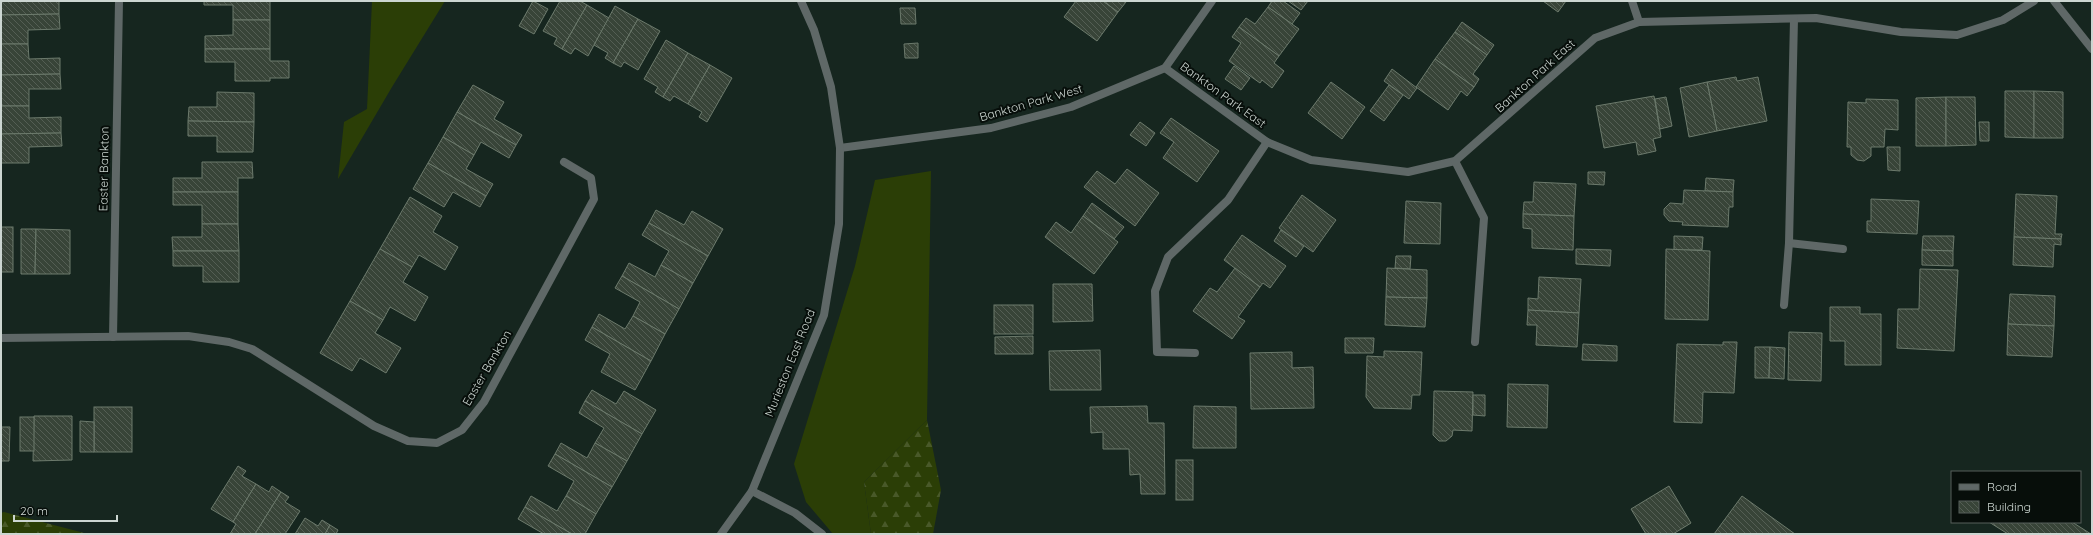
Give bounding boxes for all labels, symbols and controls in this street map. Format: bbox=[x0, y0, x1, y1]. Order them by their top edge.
street label: Bankton Park East bbox=[1492, 36, 1578, 115]
street label: Bankton Park East bbox=[1177, 58, 1269, 131]
street label: Bankton Park West bbox=[978, 81, 1084, 124]
street label: Easter Bankton bbox=[95, 126, 112, 212]
street label: Murieston East Road bbox=[761, 307, 818, 419]
street label: Easter Bankton bbox=[459, 327, 514, 408]
legend bbox=[1951, 471, 2081, 523]
text: Road bbox=[1987, 479, 2017, 494]
scale bar bbox=[14, 497, 117, 523]
text: Building bbox=[1987, 499, 2031, 514]
text: 20 m bbox=[20, 503, 48, 518]

